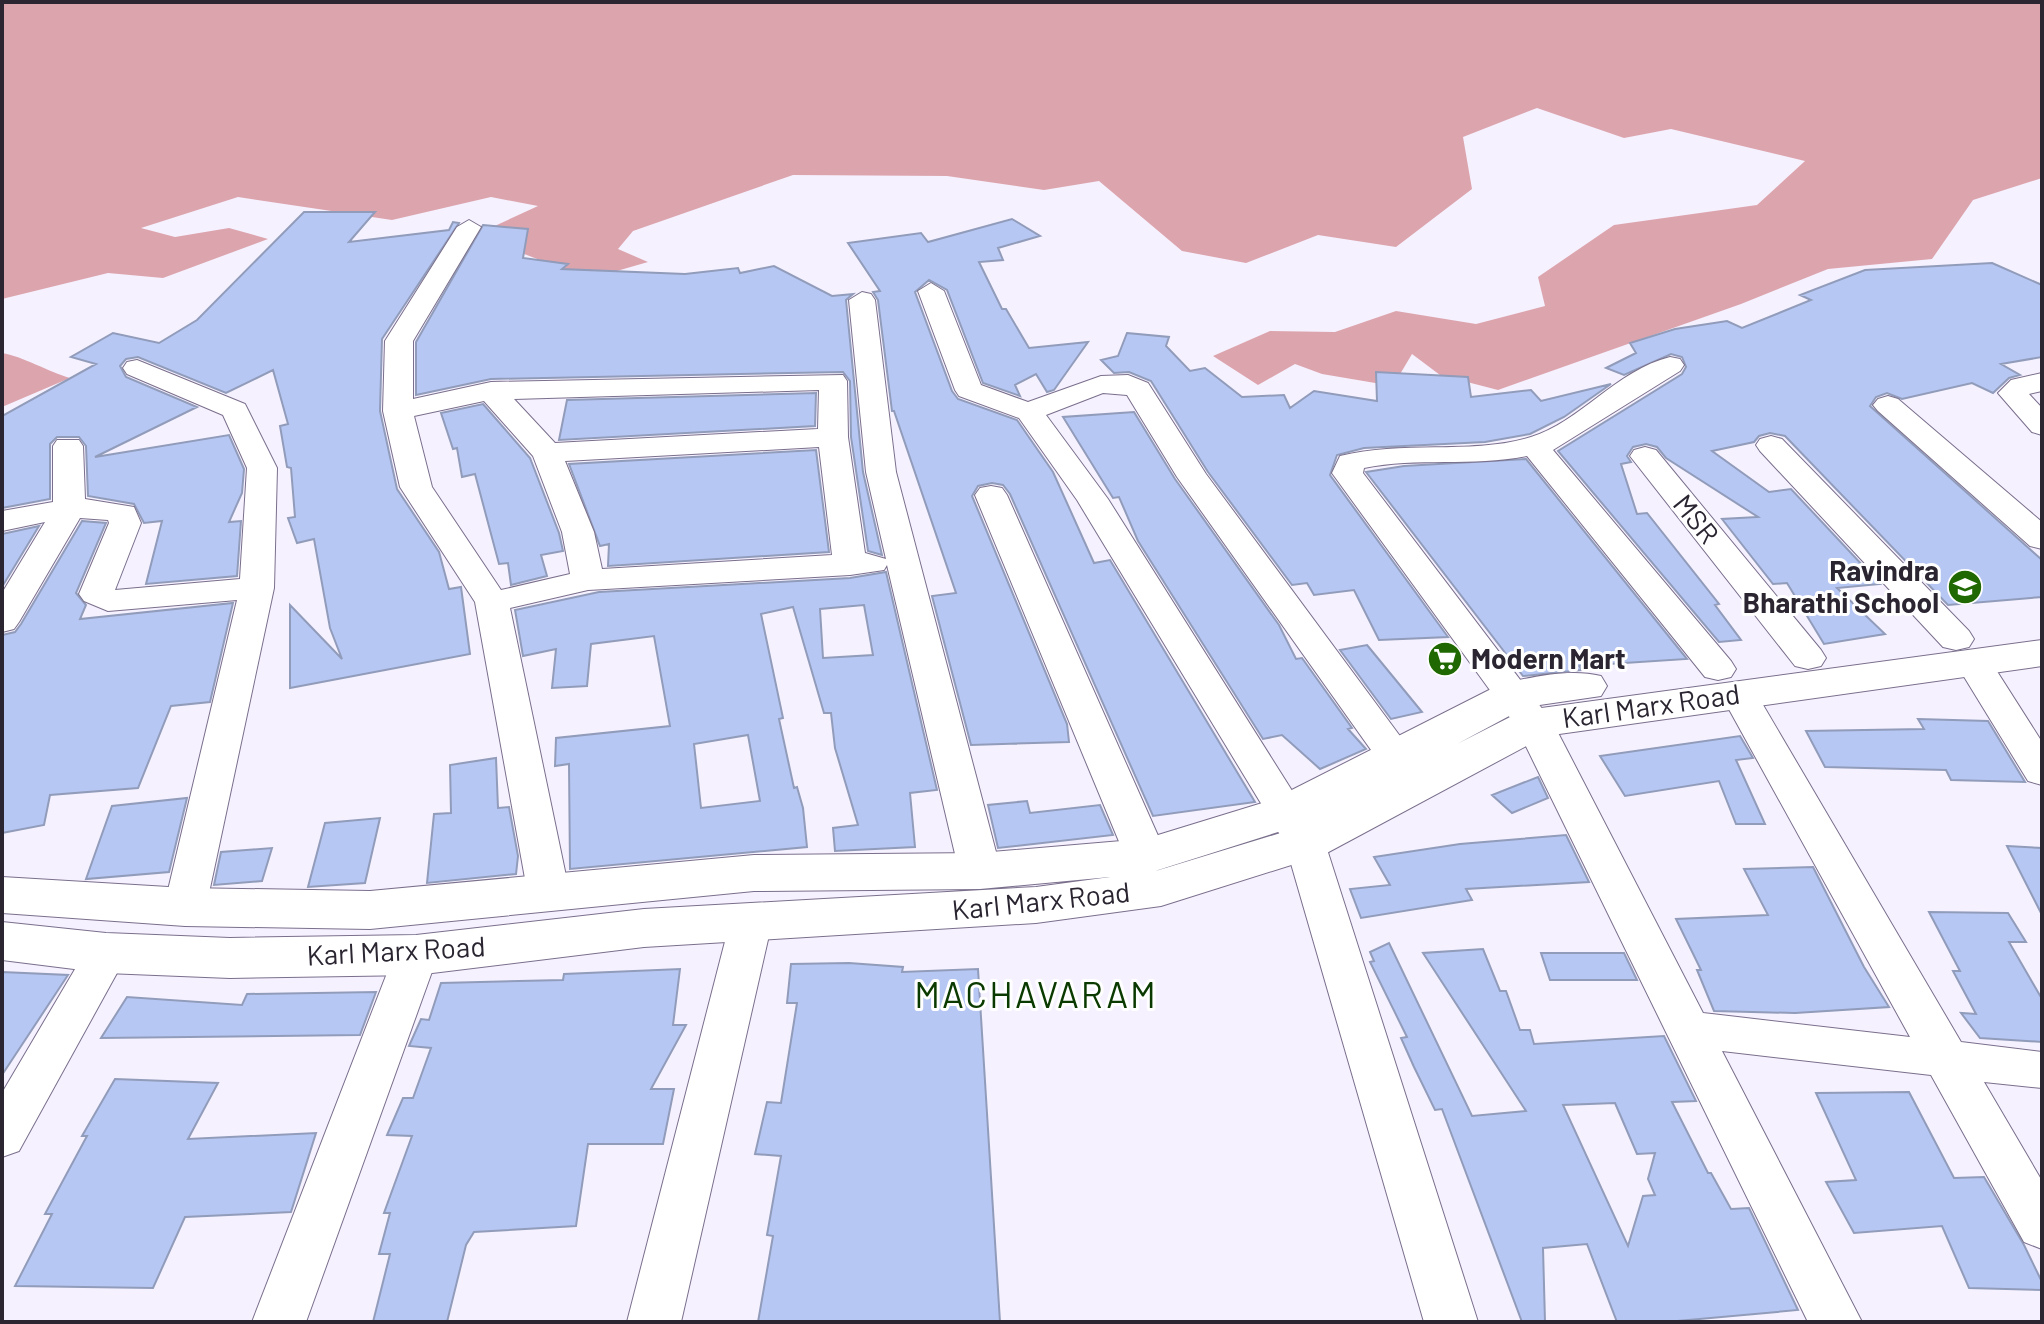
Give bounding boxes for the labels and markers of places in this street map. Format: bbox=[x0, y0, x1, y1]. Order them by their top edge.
place label: Ravindra Bharathi School bbox=[1743, 553, 1939, 619]
school or university icon: Ravindra Bharathi School bbox=[1946, 568, 1984, 606]
supermarket icon: Modern Mart bbox=[1426, 640, 1464, 678]
place label: Modern Mart bbox=[1471, 641, 1626, 675]

